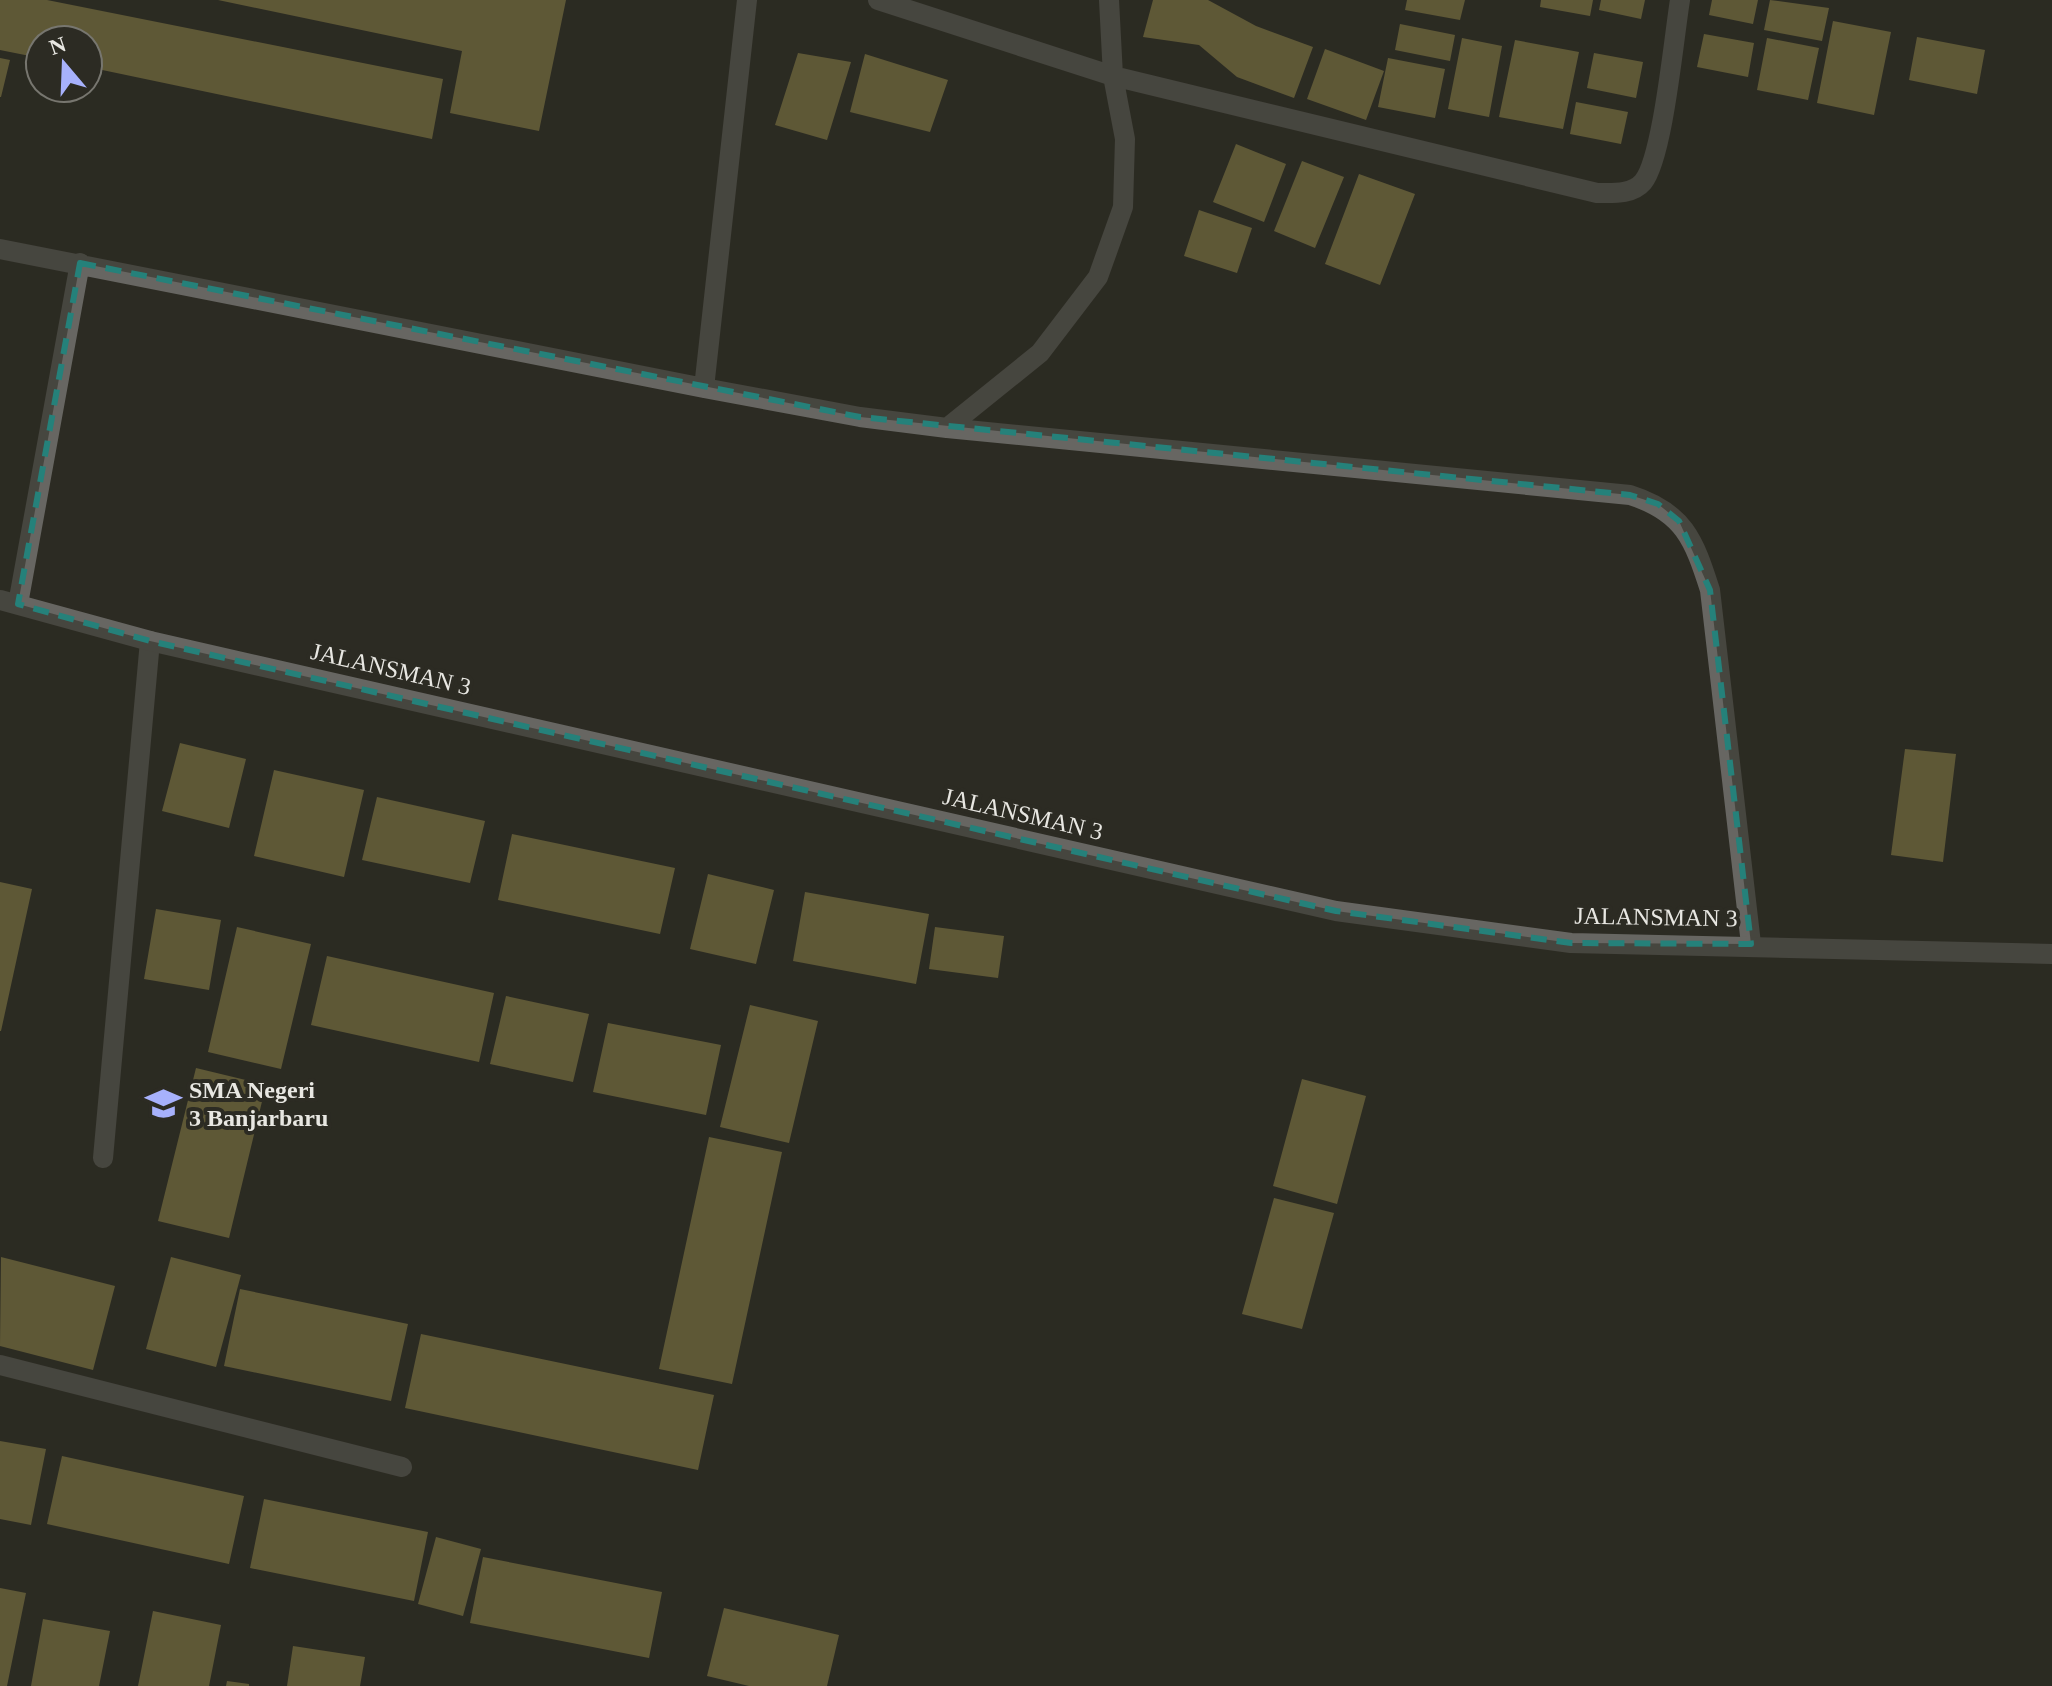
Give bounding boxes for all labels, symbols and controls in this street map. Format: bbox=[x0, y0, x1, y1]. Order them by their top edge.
north arrow bbox=[24, 24, 104, 104]
text: N bbox=[46, 31, 69, 60]
street label: JALANSMAN 3 bbox=[308, 638, 474, 700]
street label: JALANSMAN 3 bbox=[940, 783, 1106, 845]
street label: JALANSMAN 3 bbox=[1574, 903, 1738, 931]
place label: SMA Negeri 3 Banjarbaru bbox=[189, 1077, 328, 1131]
school or university icon: SMA Negeri 3 Banjarbaru bbox=[144, 1085, 182, 1123]

